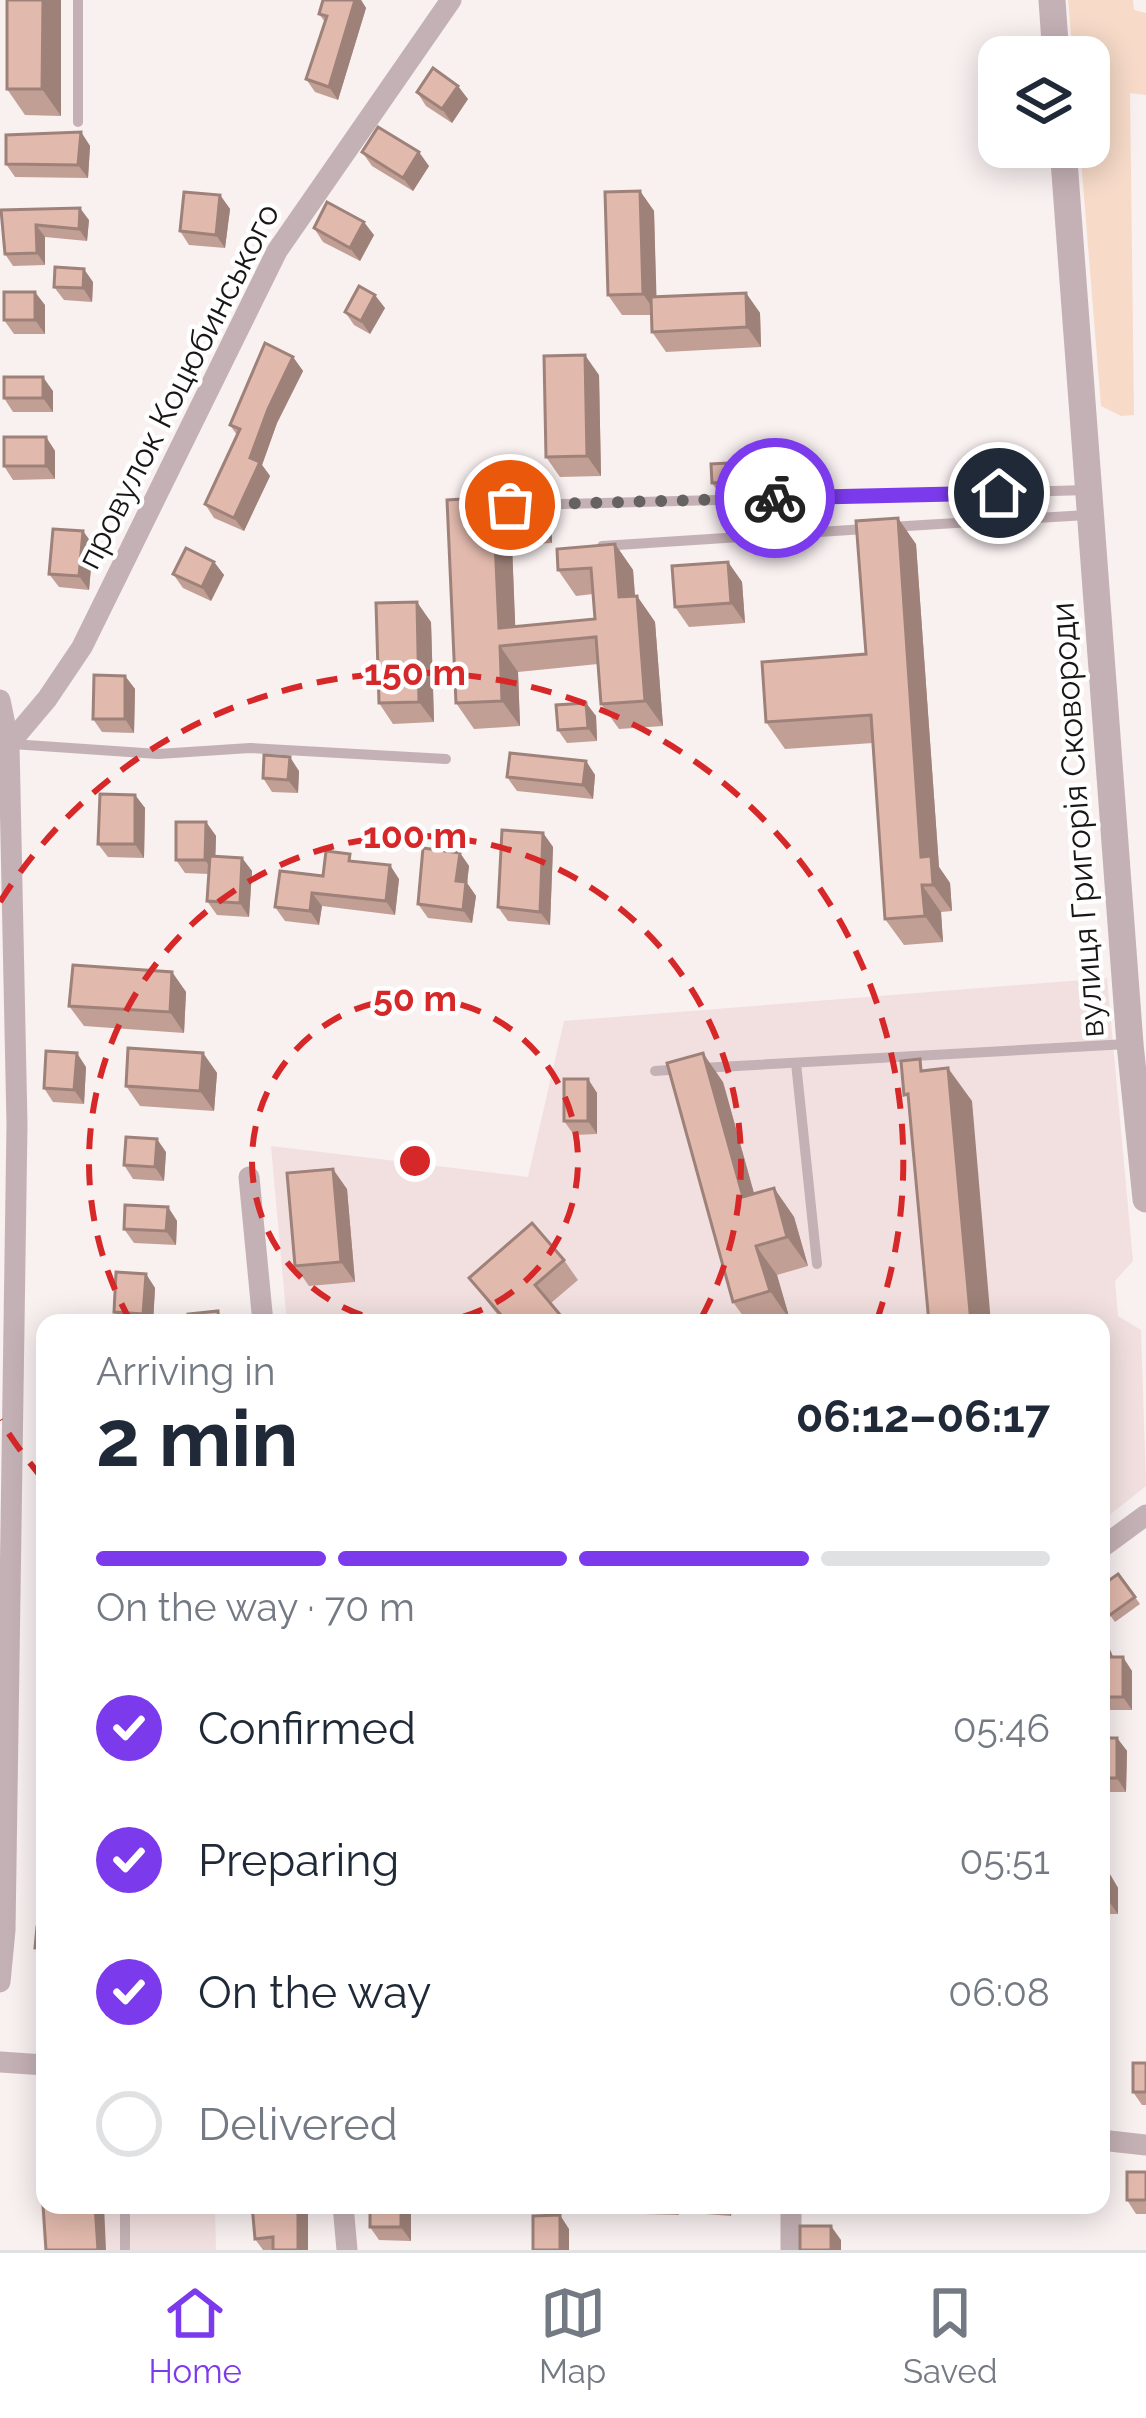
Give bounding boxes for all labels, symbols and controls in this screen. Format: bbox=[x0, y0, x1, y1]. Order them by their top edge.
map controls bbox=[978, 36, 1110, 168]
button: layers bbox=[978, 36, 1110, 168]
street label: провулок Коцюбинського bbox=[69, 197, 287, 575]
courier bbox=[715, 438, 835, 558]
pin bbox=[948, 442, 1050, 544]
pin bbox=[459, 454, 561, 556]
icon: home bbox=[966, 460, 1032, 526]
icon: bike bbox=[742, 465, 808, 531]
icon: bag bbox=[477, 472, 543, 538]
street label: вулиця Григорія Сковороди bbox=[1042, 601, 1112, 1039]
text: 150 m bbox=[364, 651, 466, 693]
text: 100 m bbox=[363, 814, 467, 856]
text: 50 m bbox=[373, 977, 457, 1019]
centre of rings bbox=[394, 1140, 436, 1182]
text: Arriving in bbox=[96, 1348, 276, 1394]
text: 06:12–06:17 bbox=[796, 1390, 1050, 1443]
text: 2 min bbox=[96, 1393, 298, 1484]
text: On the way · 70 m bbox=[96, 1584, 415, 1630]
icon: check bbox=[96, 1695, 162, 1761]
text: Confirmed bbox=[198, 1702, 416, 1755]
text: 05:46 bbox=[953, 1705, 1050, 1751]
icon: check bbox=[96, 1827, 162, 1893]
text: Preparing bbox=[198, 1834, 399, 1887]
text: 05:51 bbox=[960, 1837, 1050, 1883]
icon: check bbox=[96, 1959, 162, 2025]
text: On the way bbox=[198, 1966, 432, 2019]
text: 06:08 bbox=[948, 1969, 1050, 2015]
text: Delivered bbox=[198, 2098, 398, 2151]
tab: Home bbox=[149, 2280, 242, 2391]
tab: Map bbox=[539, 2280, 606, 2391]
tab: Saved bbox=[903, 2280, 997, 2391]

